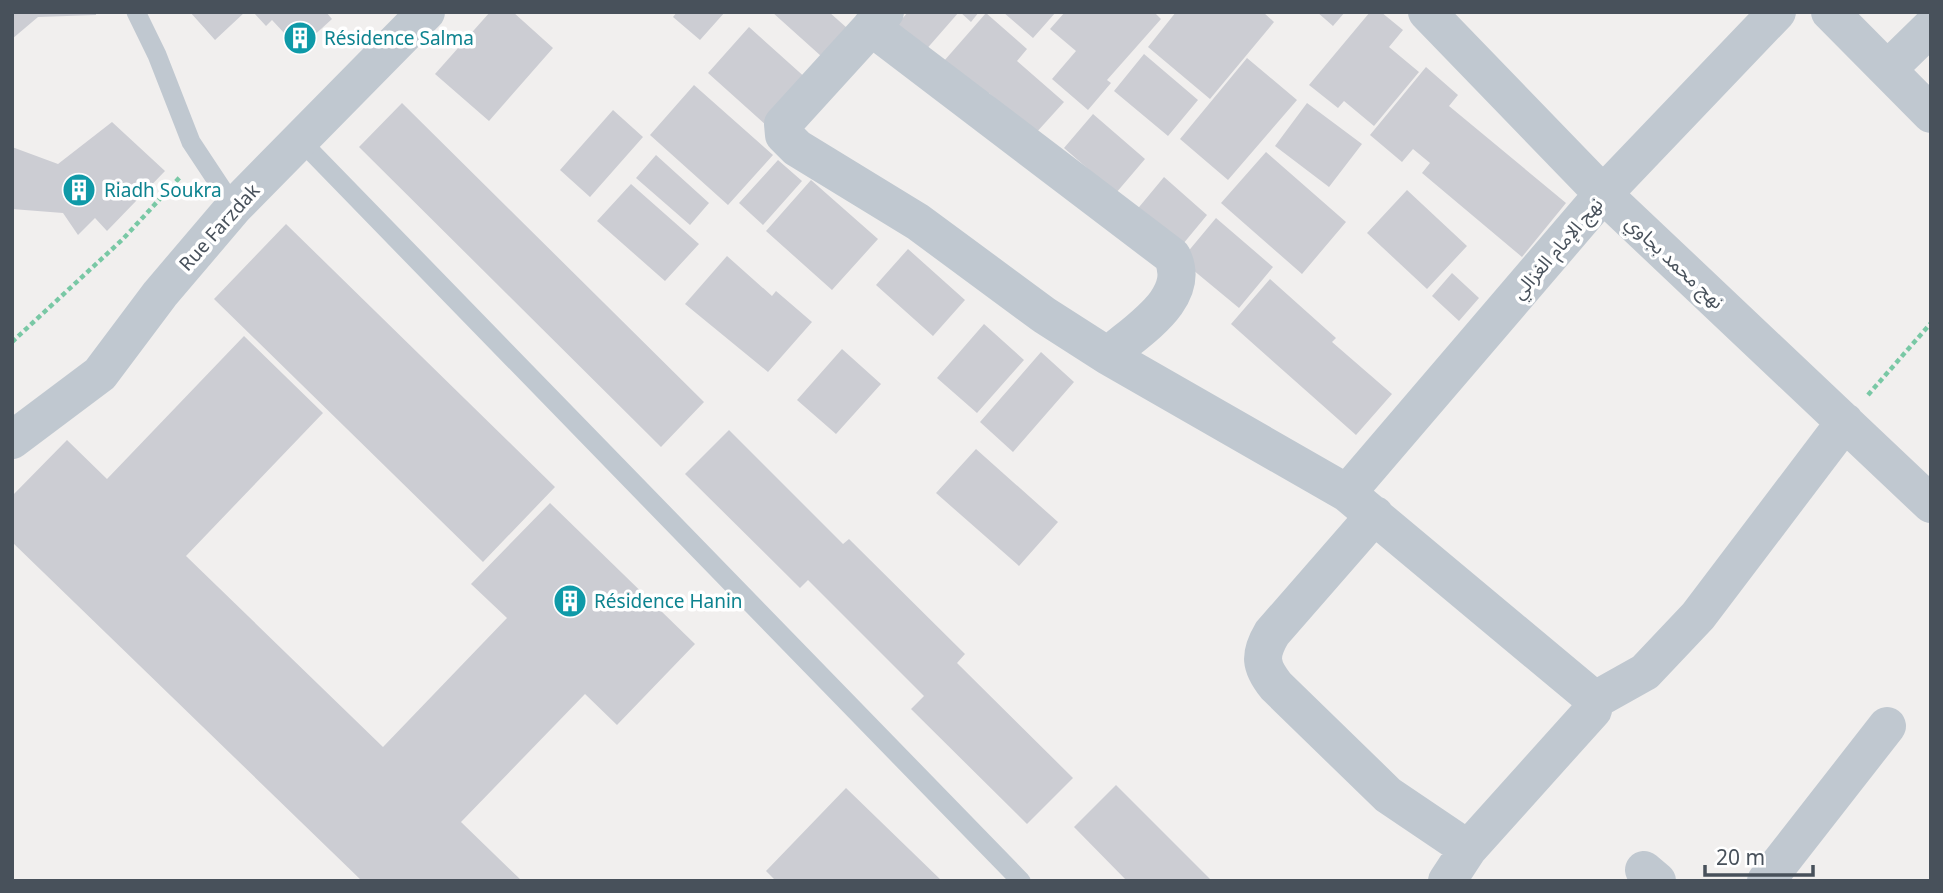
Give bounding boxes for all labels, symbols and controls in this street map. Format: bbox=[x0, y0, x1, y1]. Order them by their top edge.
building icon: Résidence Salma bbox=[281, 19, 319, 57]
place label: Résidence Salma bbox=[324, 25, 474, 51]
building icon: Riadh Soukra bbox=[60, 171, 98, 209]
place label: Riadh Soukra bbox=[104, 177, 222, 203]
street label: Rue Farzdak bbox=[173, 178, 265, 276]
street label: نهج الإمام الغزالي bbox=[1505, 192, 1610, 306]
street label: نهج محمد بجاوي bbox=[1618, 210, 1730, 316]
building icon: Résidence Hanin bbox=[551, 582, 589, 620]
place label: Résidence Hanin bbox=[594, 588, 743, 614]
scale bar bbox=[1705, 834, 1814, 878]
text: 20 m bbox=[1716, 843, 1765, 871]

